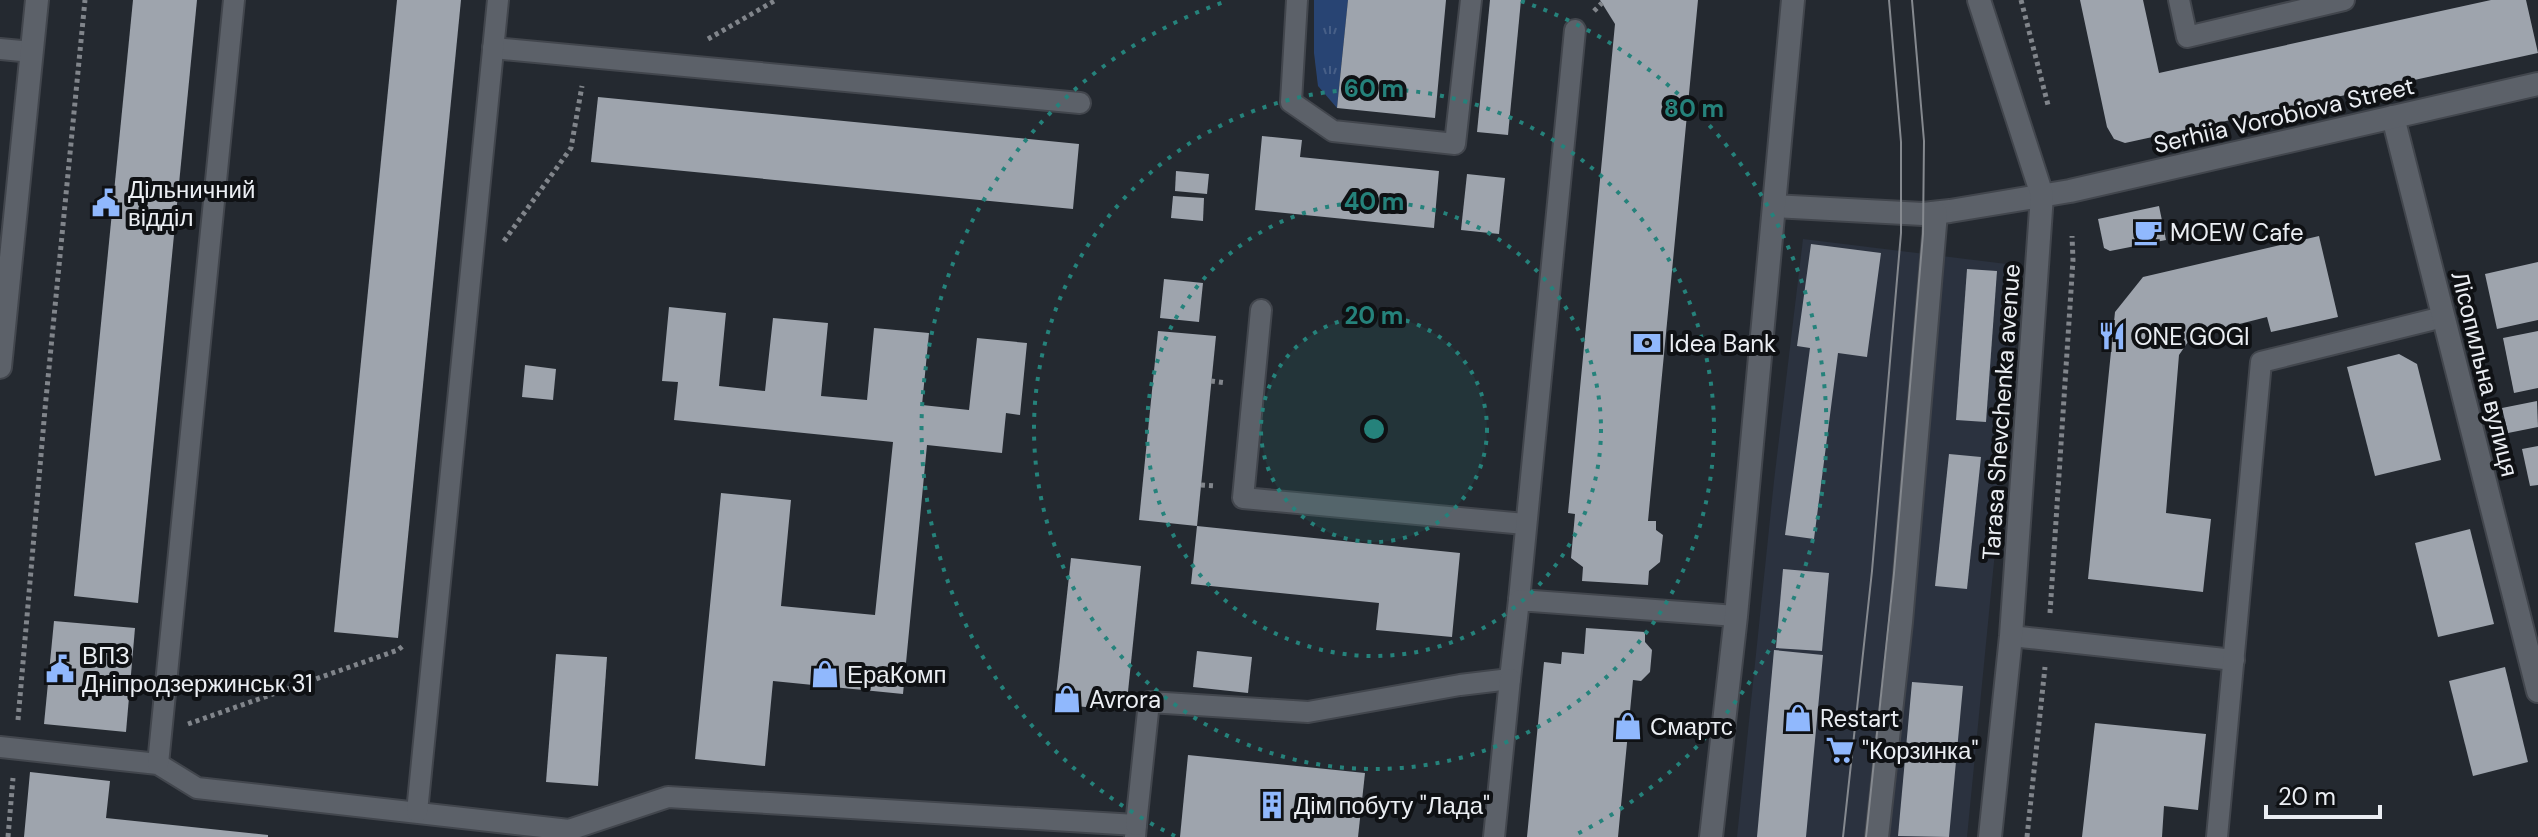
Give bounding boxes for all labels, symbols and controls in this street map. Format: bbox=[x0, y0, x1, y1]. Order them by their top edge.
street label: Serhiia Vorobiova Street bbox=[2151, 70, 2417, 160]
text: 60 m bbox=[1344, 73, 1404, 104]
text: 80 m bbox=[1664, 93, 1724, 124]
place label: Дільничний відділ bbox=[128, 174, 255, 233]
text: 40 m bbox=[1344, 186, 1404, 217]
public building icon: Дільничний відділ bbox=[91, 188, 121, 218]
cafe icon: MOEW Cafe bbox=[2133, 217, 2163, 247]
place label: MOEW Cafe bbox=[2170, 217, 2304, 248]
street label: Tarasa Shevchenka avenue bbox=[1975, 263, 2027, 561]
street label: Лісопильна вулиця bbox=[2445, 268, 2525, 480]
text: 20 m bbox=[1345, 300, 1403, 331]
restaurant icon: ONE GOGI bbox=[2097, 321, 2127, 351]
place label: ONE GOGI bbox=[2134, 321, 2250, 352]
bank icon: Idea Bank bbox=[1632, 328, 1662, 358]
place label: Idea Bank bbox=[1669, 328, 1776, 359]
centre of rings bbox=[1360, 415, 1388, 443]
place label: ВПЗ Дніпродзержинськ 31 bbox=[82, 640, 313, 699]
public building icon: ВПЗ Дніпродзержинськ 31 bbox=[45, 654, 75, 684]
shop icon: ЕраКомп bbox=[810, 659, 840, 689]
place label: ЕраКомп bbox=[847, 659, 947, 690]
shop icon: Avrora bbox=[1052, 684, 1082, 714]
place label: Avrora bbox=[1089, 684, 1161, 715]
shop icon: Restart bbox=[1783, 703, 1813, 733]
place label: Restart bbox=[1820, 703, 1899, 734]
shop icon: Смартс bbox=[1613, 711, 1643, 741]
place label: Смартс bbox=[1650, 711, 1733, 742]
supermarket icon: "Корзинка" bbox=[1825, 735, 1855, 765]
place label: "Корзинка" bbox=[1862, 735, 1978, 766]
scale bar bbox=[2266, 769, 2380, 819]
text: 20 m bbox=[2278, 781, 2336, 812]
building icon: Дім побуту "Лада" bbox=[1257, 790, 1287, 820]
place label: Дім побуту "Лада" bbox=[1294, 790, 1490, 821]

